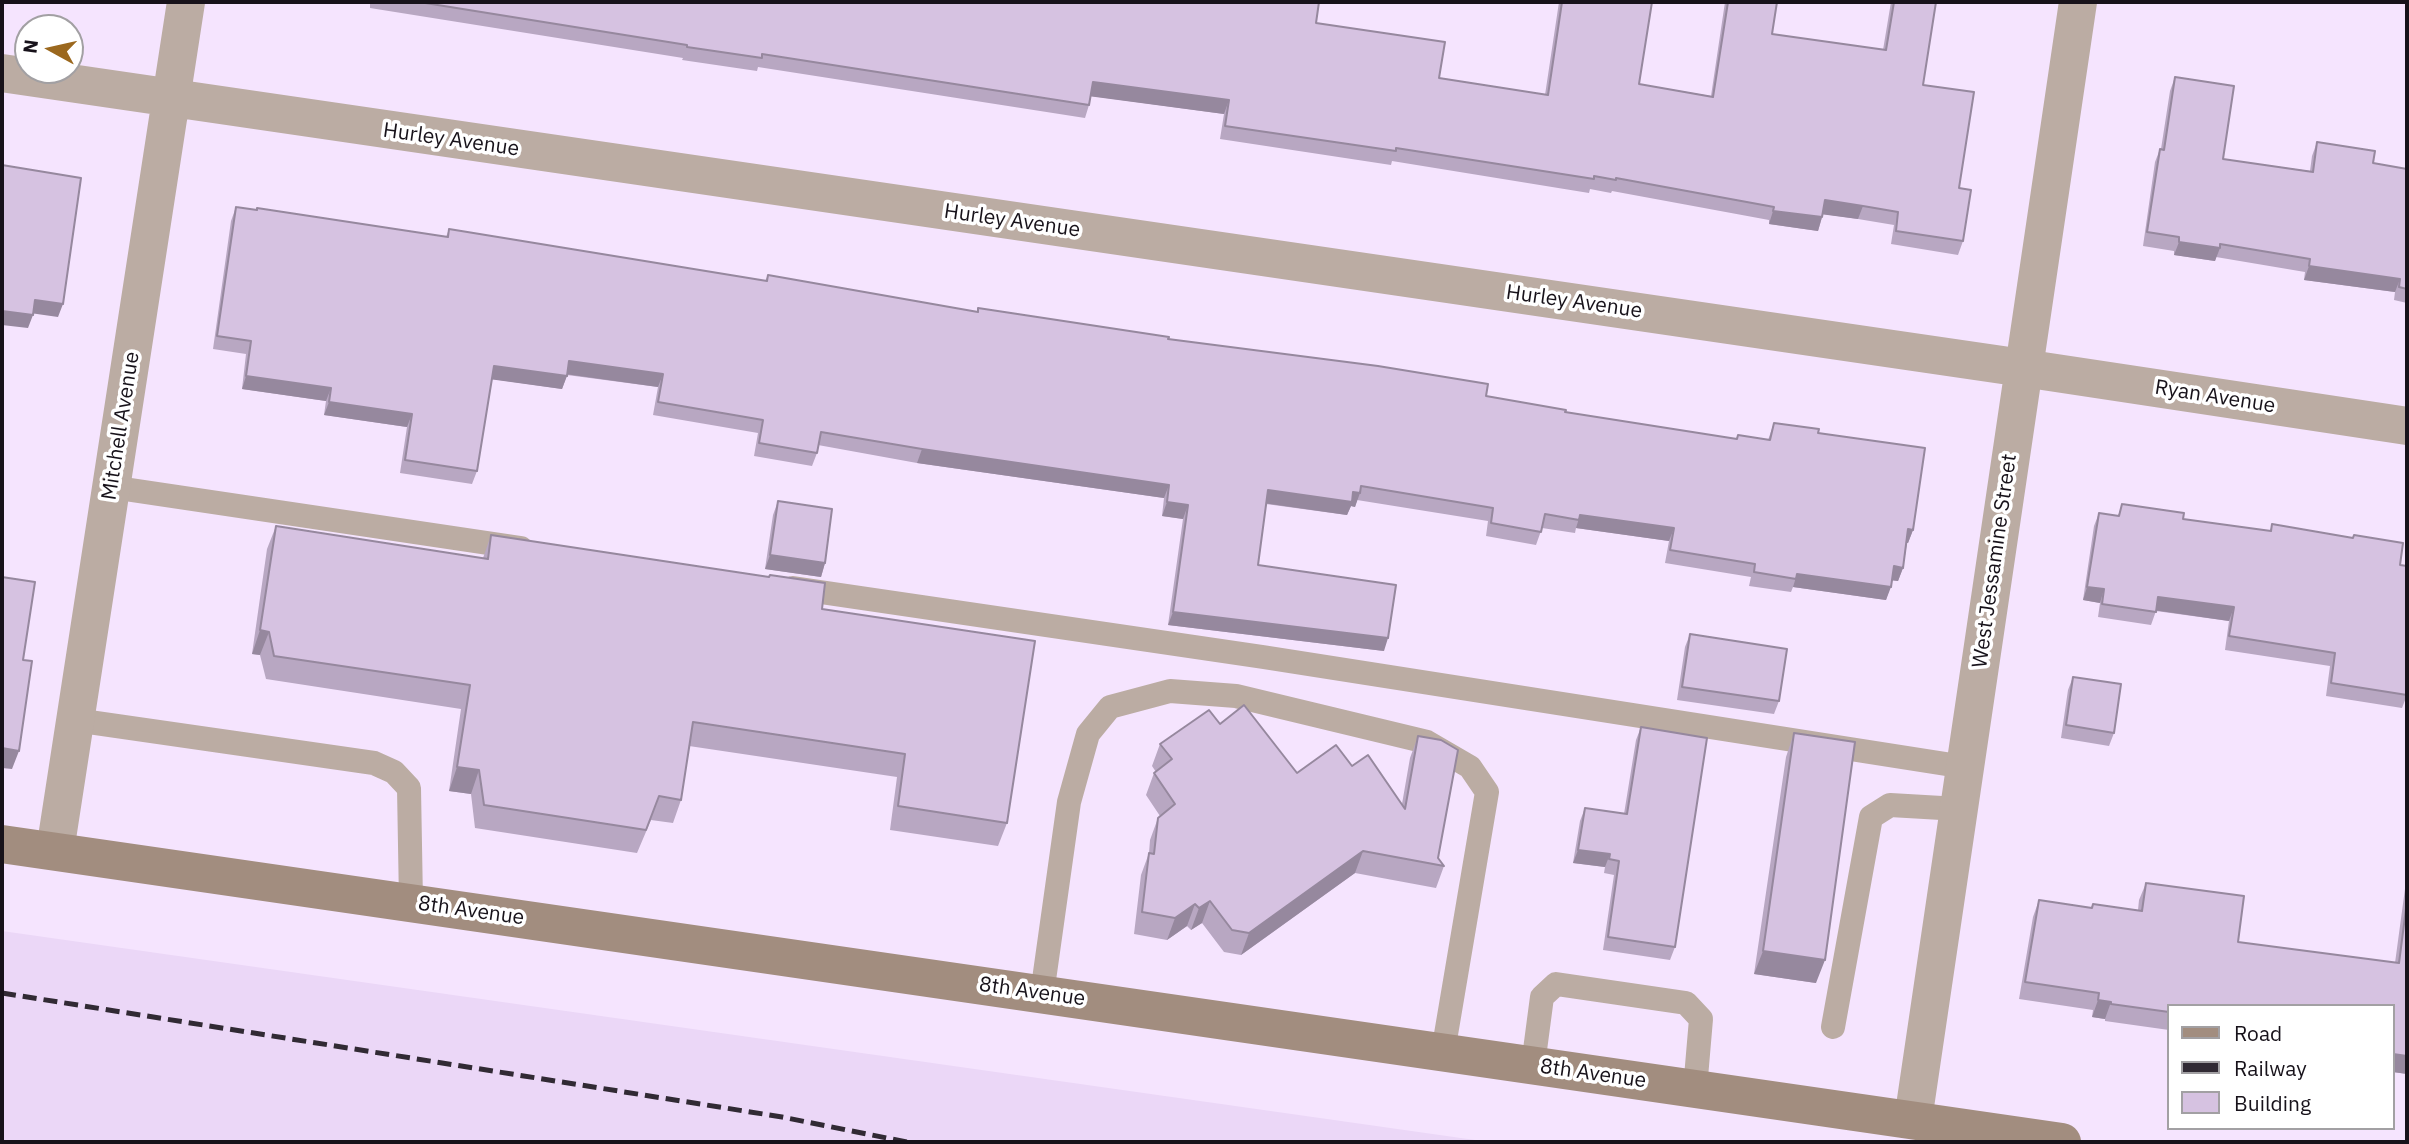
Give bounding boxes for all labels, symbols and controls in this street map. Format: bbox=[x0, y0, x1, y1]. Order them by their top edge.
north arrow bbox=[14, 14, 84, 84]
text: N bbox=[17, 38, 43, 55]
street label: Hurley Avenue bbox=[381, 118, 521, 162]
street label: Hurley Avenue bbox=[942, 199, 1082, 243]
street label: Hurley Avenue bbox=[1504, 280, 1644, 324]
street label: Mitchell Avenue bbox=[97, 350, 145, 502]
street label: Ryan Avenue bbox=[2153, 375, 2277, 419]
street label: West Jessamine Street bbox=[1968, 452, 2022, 670]
street label: 8th Avenue bbox=[416, 891, 526, 931]
street label: 8th Avenue bbox=[977, 972, 1087, 1012]
legend bbox=[2168, 1004, 2395, 1130]
text: Road bbox=[2234, 1019, 2282, 1047]
street label: 8th Avenue bbox=[1538, 1054, 1648, 1094]
text: Railway bbox=[2234, 1054, 2307, 1082]
text: Building bbox=[2234, 1089, 2311, 1117]

